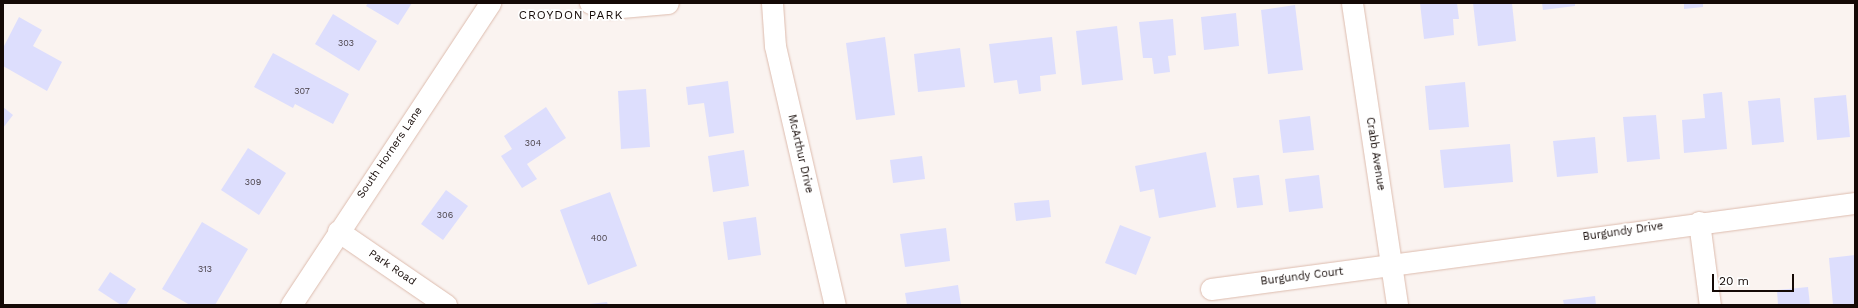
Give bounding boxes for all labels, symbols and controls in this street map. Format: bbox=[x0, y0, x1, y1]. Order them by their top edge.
district label: CROYDON PARK bbox=[519, 9, 623, 23]
house number: 303 bbox=[338, 38, 354, 48]
house number: 307 bbox=[294, 86, 310, 96]
street label: South Horners Lane bbox=[354, 105, 426, 201]
street label: McArthur Drive bbox=[784, 113, 816, 195]
street label: Crabb Avenue bbox=[1363, 116, 1387, 192]
house number: 304 bbox=[525, 138, 541, 148]
house number: 309 bbox=[245, 177, 261, 187]
house number: 306 bbox=[437, 210, 453, 220]
street label: Burgundy Drive bbox=[1582, 220, 1664, 244]
house number: 400 bbox=[591, 233, 607, 243]
street label: Park Road bbox=[366, 247, 418, 289]
house number: 313 bbox=[198, 264, 212, 274]
street label: Burgundy Court bbox=[1260, 265, 1344, 289]
scale bar bbox=[1714, 266, 1796, 292]
text: 20 m bbox=[1719, 274, 1749, 288]

